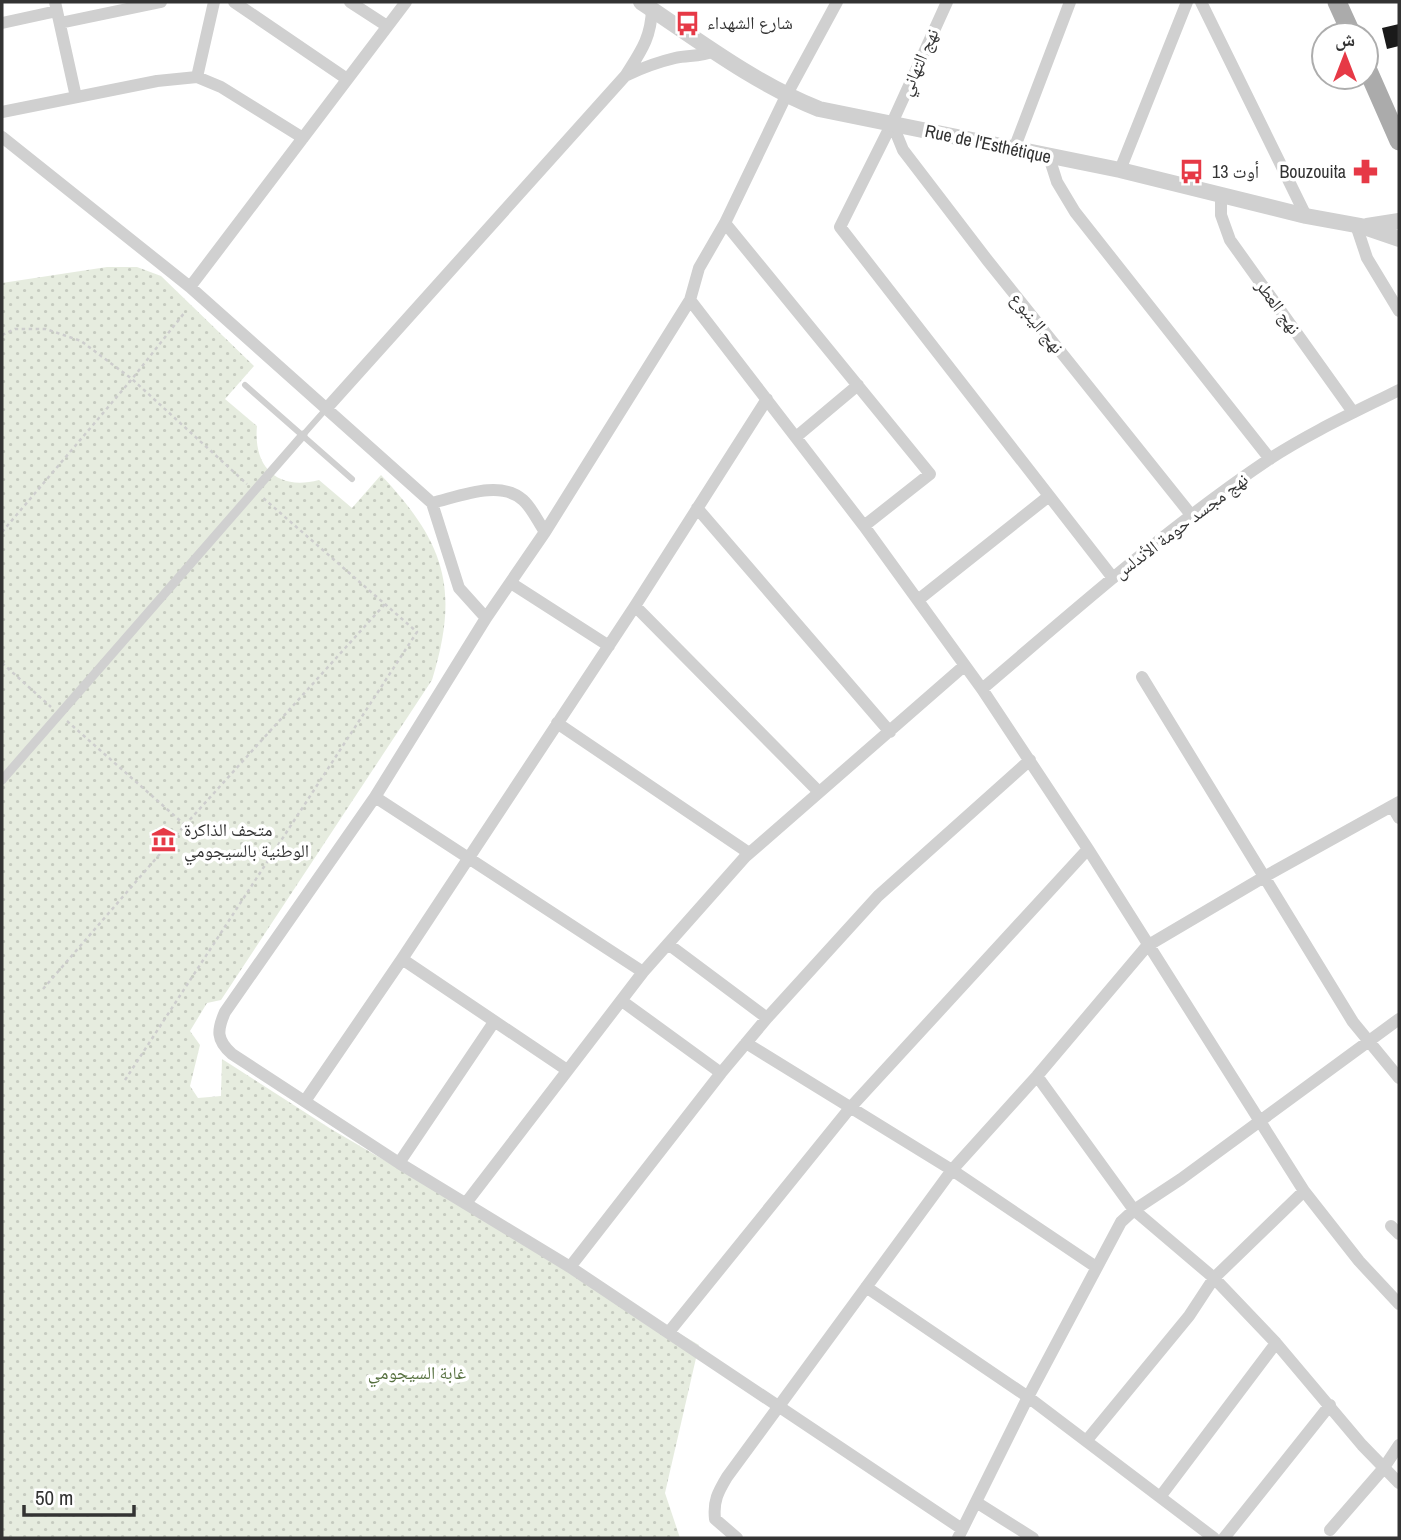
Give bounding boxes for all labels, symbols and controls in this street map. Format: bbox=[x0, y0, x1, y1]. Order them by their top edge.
bus stop icon: شارع الشهداء bbox=[673, 9, 701, 37]
place label: شارع الشهداء bbox=[707, 10, 793, 35]
north arrow bbox=[1310, 21, 1380, 91]
street label: نهج التهاني bbox=[893, 24, 947, 100]
text: ش bbox=[1335, 26, 1355, 52]
street label: Rue de l'Esthétique bbox=[923, 118, 1053, 169]
bus stop icon: 13 أوت bbox=[1178, 158, 1206, 186]
pharmacy icon: Bouzouita bbox=[1352, 158, 1380, 186]
place label: 13 أوت bbox=[1212, 159, 1259, 184]
place label: Bouzouita bbox=[1280, 159, 1346, 184]
street label: نهج العطر bbox=[1249, 273, 1307, 339]
street label: نهج الينبوع bbox=[1005, 287, 1070, 359]
street label: نهج مجسد حومة الأندلس bbox=[1108, 467, 1253, 584]
place label: متحف الذاكرة الوطنية بالسيجومي bbox=[184, 817, 309, 866]
museum icon: متحف الذاكرة الوطنية بالسيجومي bbox=[150, 826, 178, 854]
park label: غابة السيجومي bbox=[368, 1360, 466, 1388]
scale bar bbox=[24, 1474, 135, 1518]
text: 50 m bbox=[35, 1483, 73, 1512]

